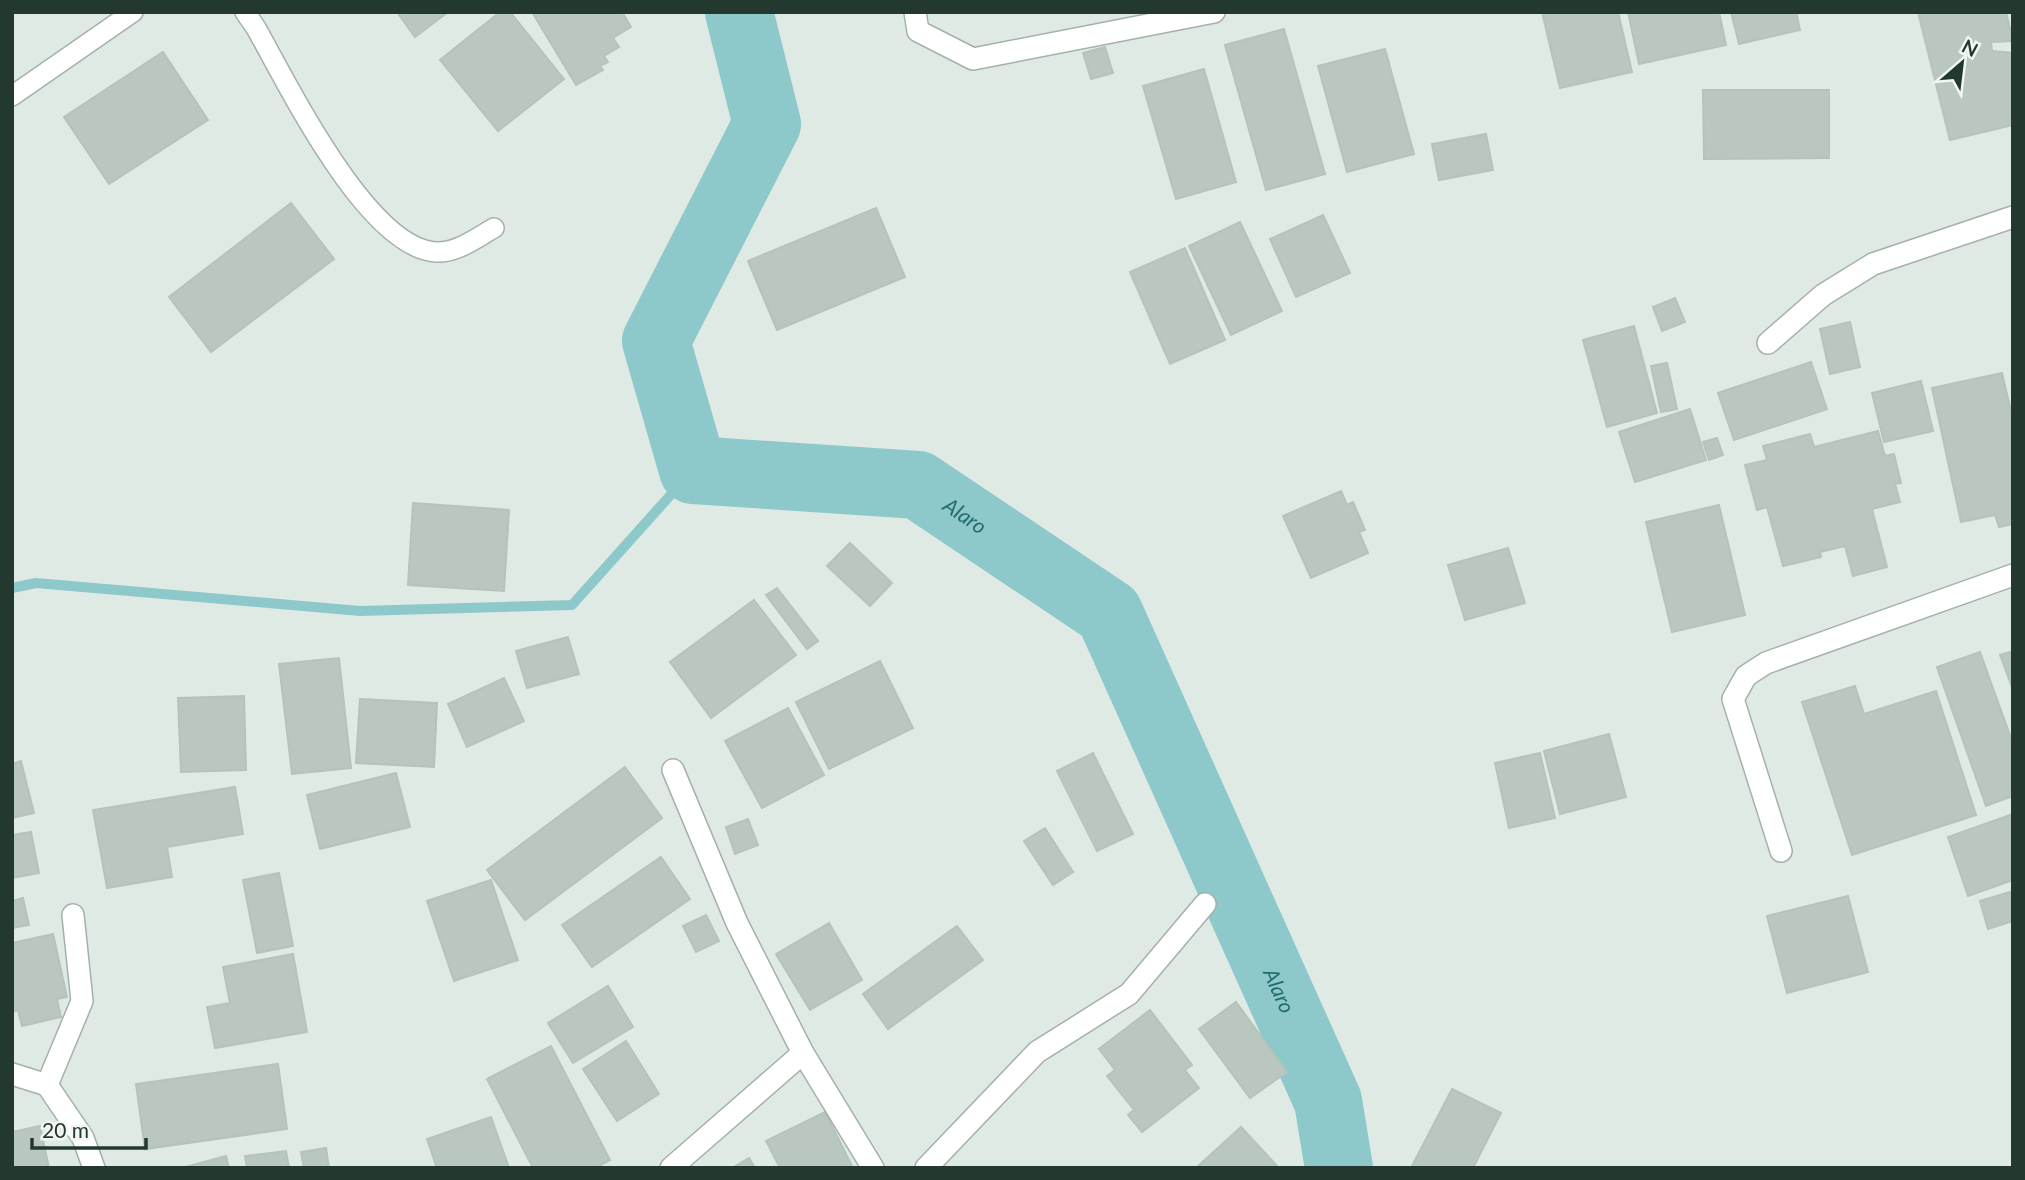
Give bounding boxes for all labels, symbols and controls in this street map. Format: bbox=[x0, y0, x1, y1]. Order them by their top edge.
north arrow bbox=[1927, 28, 1997, 98]
text: N bbox=[1958, 34, 1982, 61]
water label: Alaro bbox=[938, 491, 992, 538]
water label: Alaro bbox=[1259, 963, 1301, 1017]
scale bar bbox=[32, 1106, 145, 1150]
text: 20 m bbox=[42, 1117, 89, 1142]

